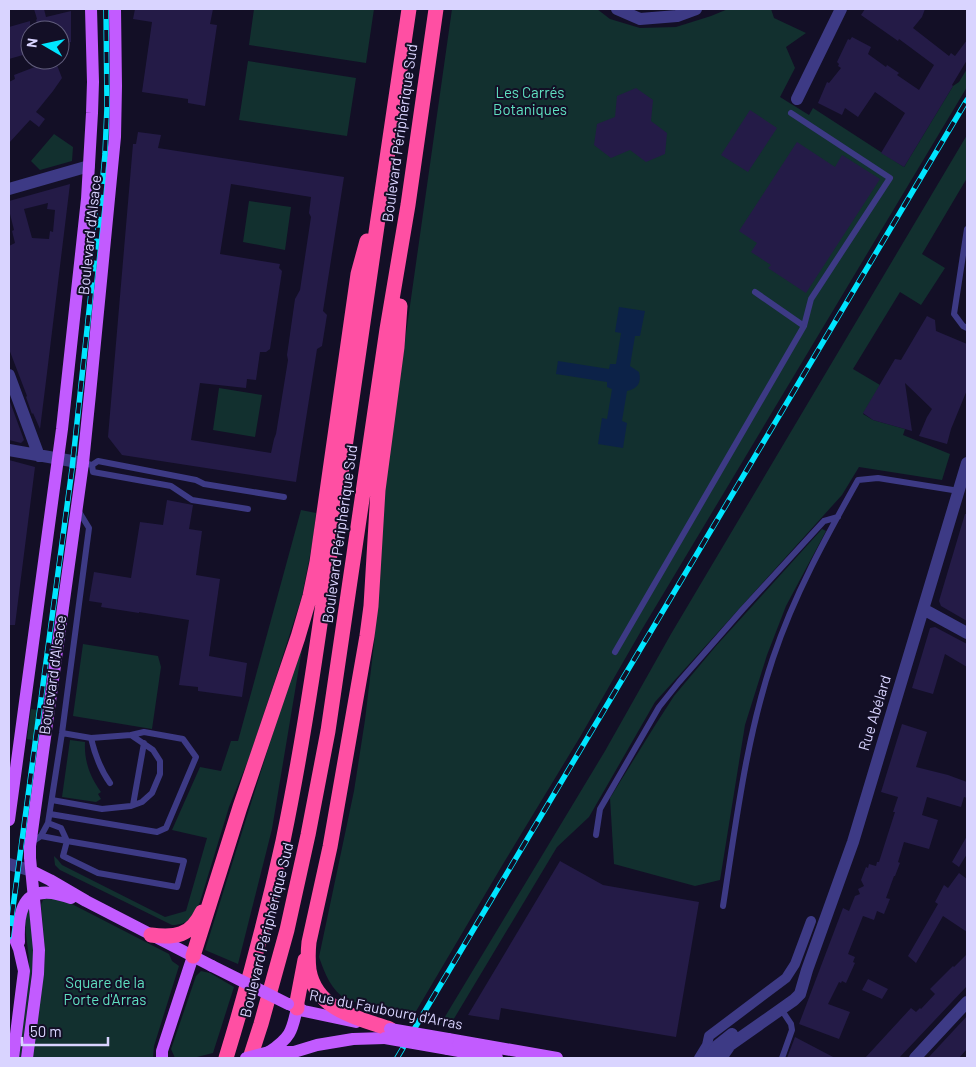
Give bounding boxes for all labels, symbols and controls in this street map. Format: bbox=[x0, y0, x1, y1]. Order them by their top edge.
north arrow bbox=[20, 20, 70, 70]
text: N bbox=[23, 37, 41, 49]
street label: Boulevard Périphérique Sud bbox=[378, 43, 420, 223]
park label: Les Carrés Botaniques bbox=[493, 83, 567, 118]
street label: Boulevard d'Alsace bbox=[74, 174, 104, 296]
street label: Boulevard Périphérique Sud bbox=[318, 444, 360, 624]
street label: Boulevard d'Alsace bbox=[35, 614, 69, 736]
street label: Rue Abélard bbox=[854, 673, 894, 753]
street label: Boulevard Périphérique Sud bbox=[236, 840, 297, 1019]
park label: Square de la Porte d'Arras bbox=[64, 973, 146, 1008]
street label: Rue du Faubourg d'Arras bbox=[308, 985, 464, 1033]
scale bar bbox=[22, 1014, 109, 1046]
text: 50 m bbox=[30, 1022, 62, 1040]

